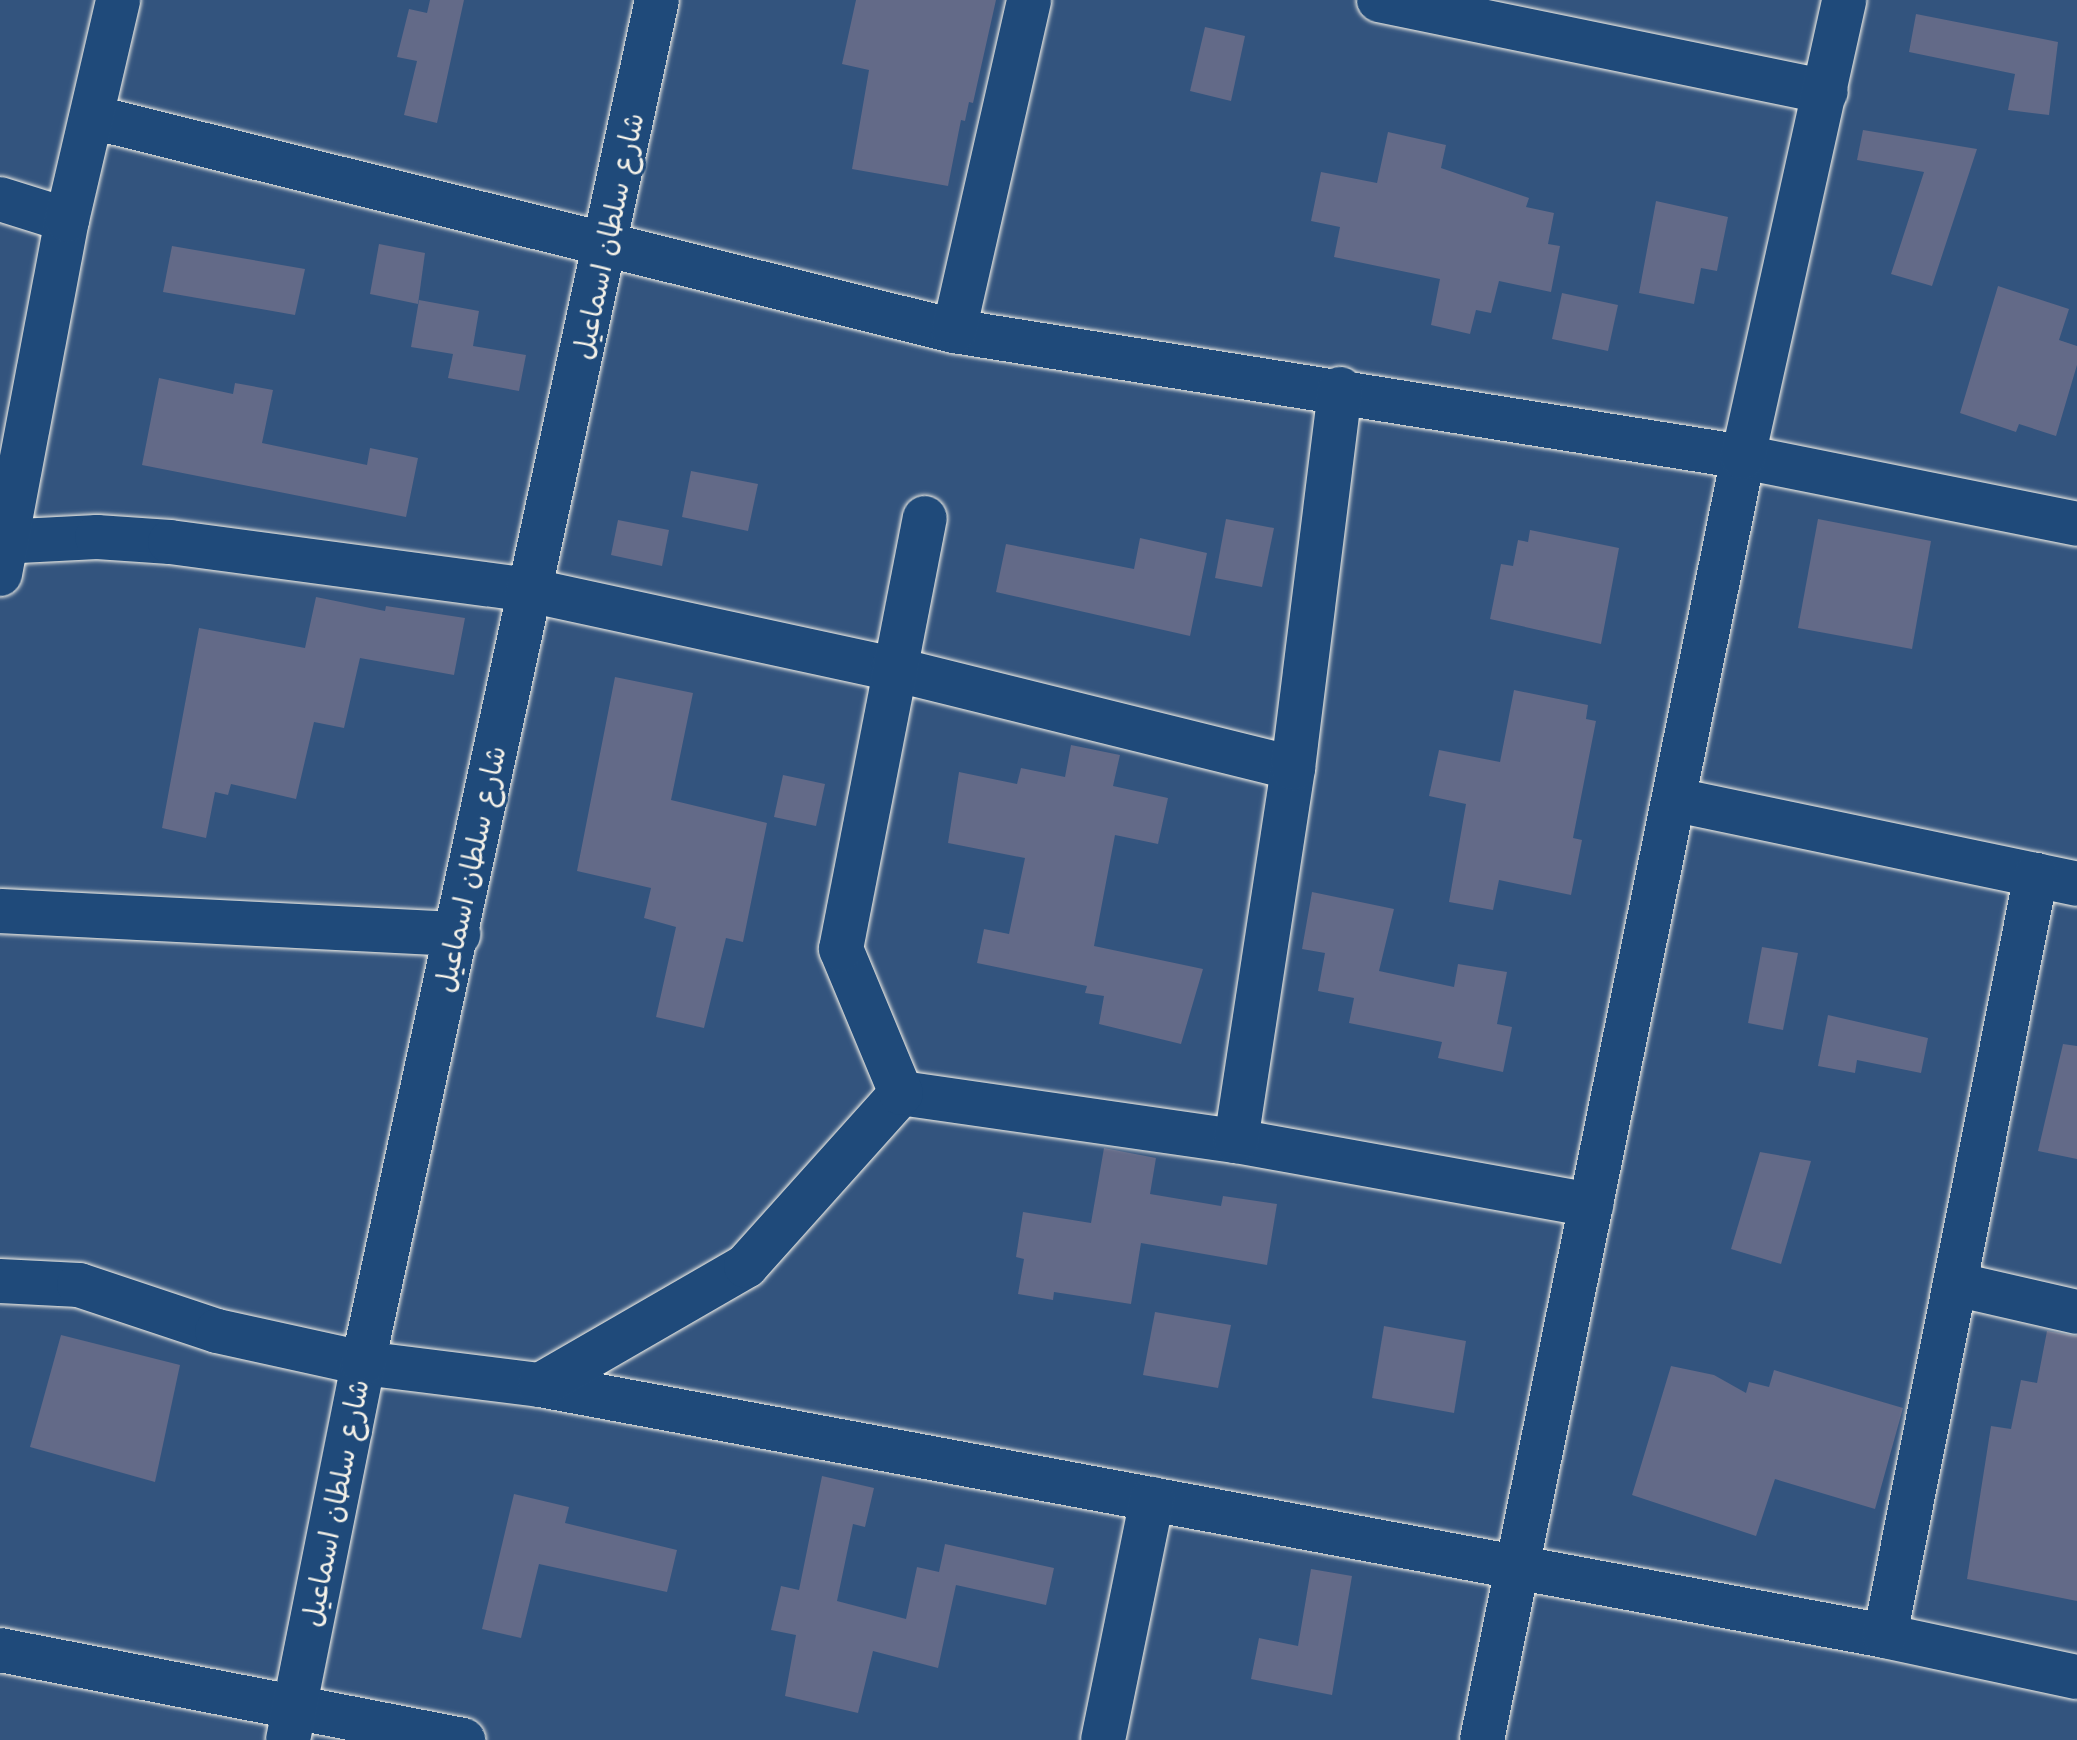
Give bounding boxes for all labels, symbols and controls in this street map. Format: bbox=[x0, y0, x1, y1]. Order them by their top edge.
street label: شارع سلطان اسماعيل bbox=[565, 110, 651, 362]
street label: شارع سلطان اسماعيل bbox=[427, 743, 513, 995]
street label: شارع سلطان اسماعيل bbox=[295, 1377, 375, 1629]

